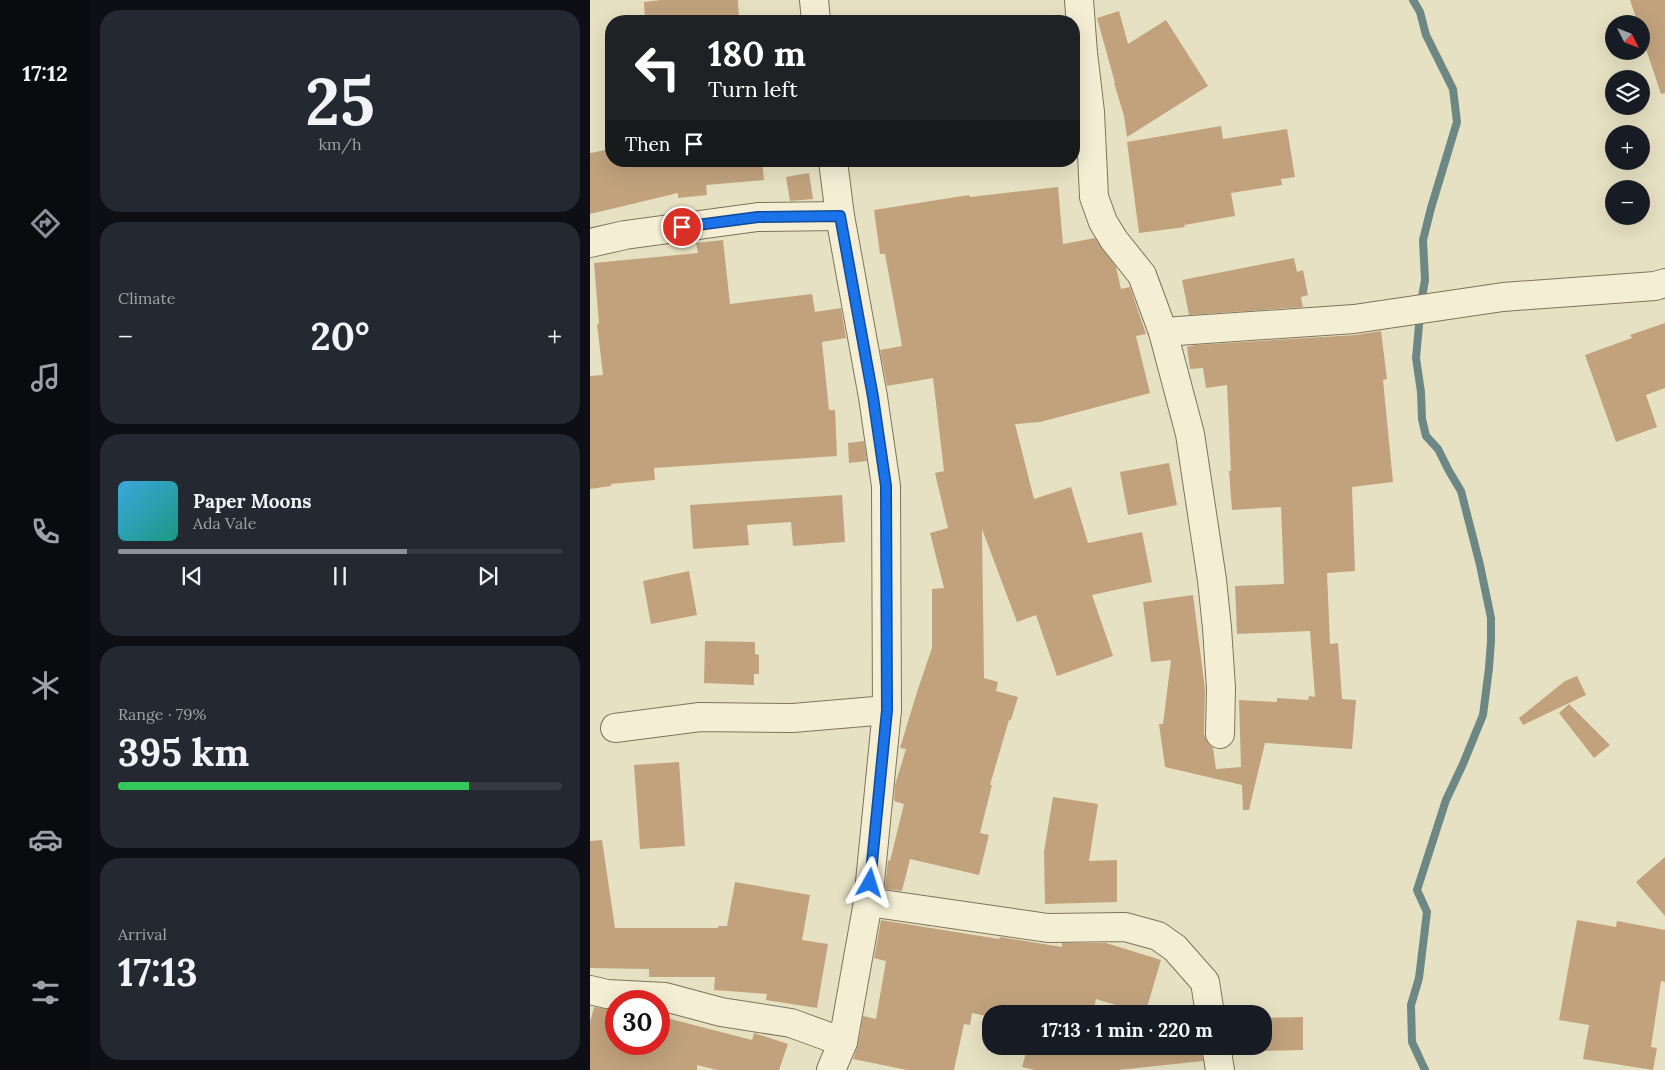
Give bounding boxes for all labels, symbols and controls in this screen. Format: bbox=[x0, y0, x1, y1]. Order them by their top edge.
north arrow bbox=[1605, 15, 1650, 60]
map controls bbox=[1605, 15, 1650, 225]
text: 180 m bbox=[708, 31, 806, 76]
icon: left bbox=[625, 35, 690, 100]
text: 17:12 bbox=[22, 59, 68, 87]
text: 25 bbox=[305, 60, 375, 143]
button: layers bbox=[1605, 70, 1650, 115]
text: Turn left bbox=[708, 75, 798, 103]
button: + bbox=[1605, 125, 1650, 170]
icon: arrive bbox=[680, 130, 708, 158]
text: Then bbox=[625, 132, 670, 156]
text: km/h bbox=[318, 134, 362, 154]
button: − bbox=[1605, 180, 1650, 225]
icon: directions bbox=[28, 206, 63, 241]
pin bbox=[661, 206, 703, 248]
icon: arrive bbox=[668, 213, 696, 241]
text: Climate bbox=[118, 288, 175, 308]
text: 20° bbox=[311, 312, 369, 360]
text: − bbox=[118, 319, 133, 355]
text: + bbox=[547, 319, 562, 355]
icon: music bbox=[28, 360, 63, 395]
text: Paper Moons bbox=[193, 489, 312, 513]
text: Ada Vale bbox=[193, 513, 256, 533]
icon: phone bbox=[28, 514, 63, 549]
icon: previous bbox=[178, 562, 206, 590]
icon: pause bbox=[326, 562, 354, 590]
icon: next bbox=[474, 562, 502, 590]
icon: climate bbox=[28, 668, 63, 703]
text: Range · 79% bbox=[118, 704, 206, 724]
text: 395 km bbox=[118, 728, 249, 776]
icon: car bbox=[28, 822, 63, 857]
position arrow bbox=[843, 856, 895, 908]
text: Arrival bbox=[118, 924, 167, 944]
text: 17:13 bbox=[118, 948, 197, 996]
icon: filters bbox=[28, 975, 63, 1010]
speed limit sign: 30 bbox=[605, 990, 670, 1055]
text: 17:13 · 1 min · 220 m bbox=[1041, 1018, 1213, 1042]

